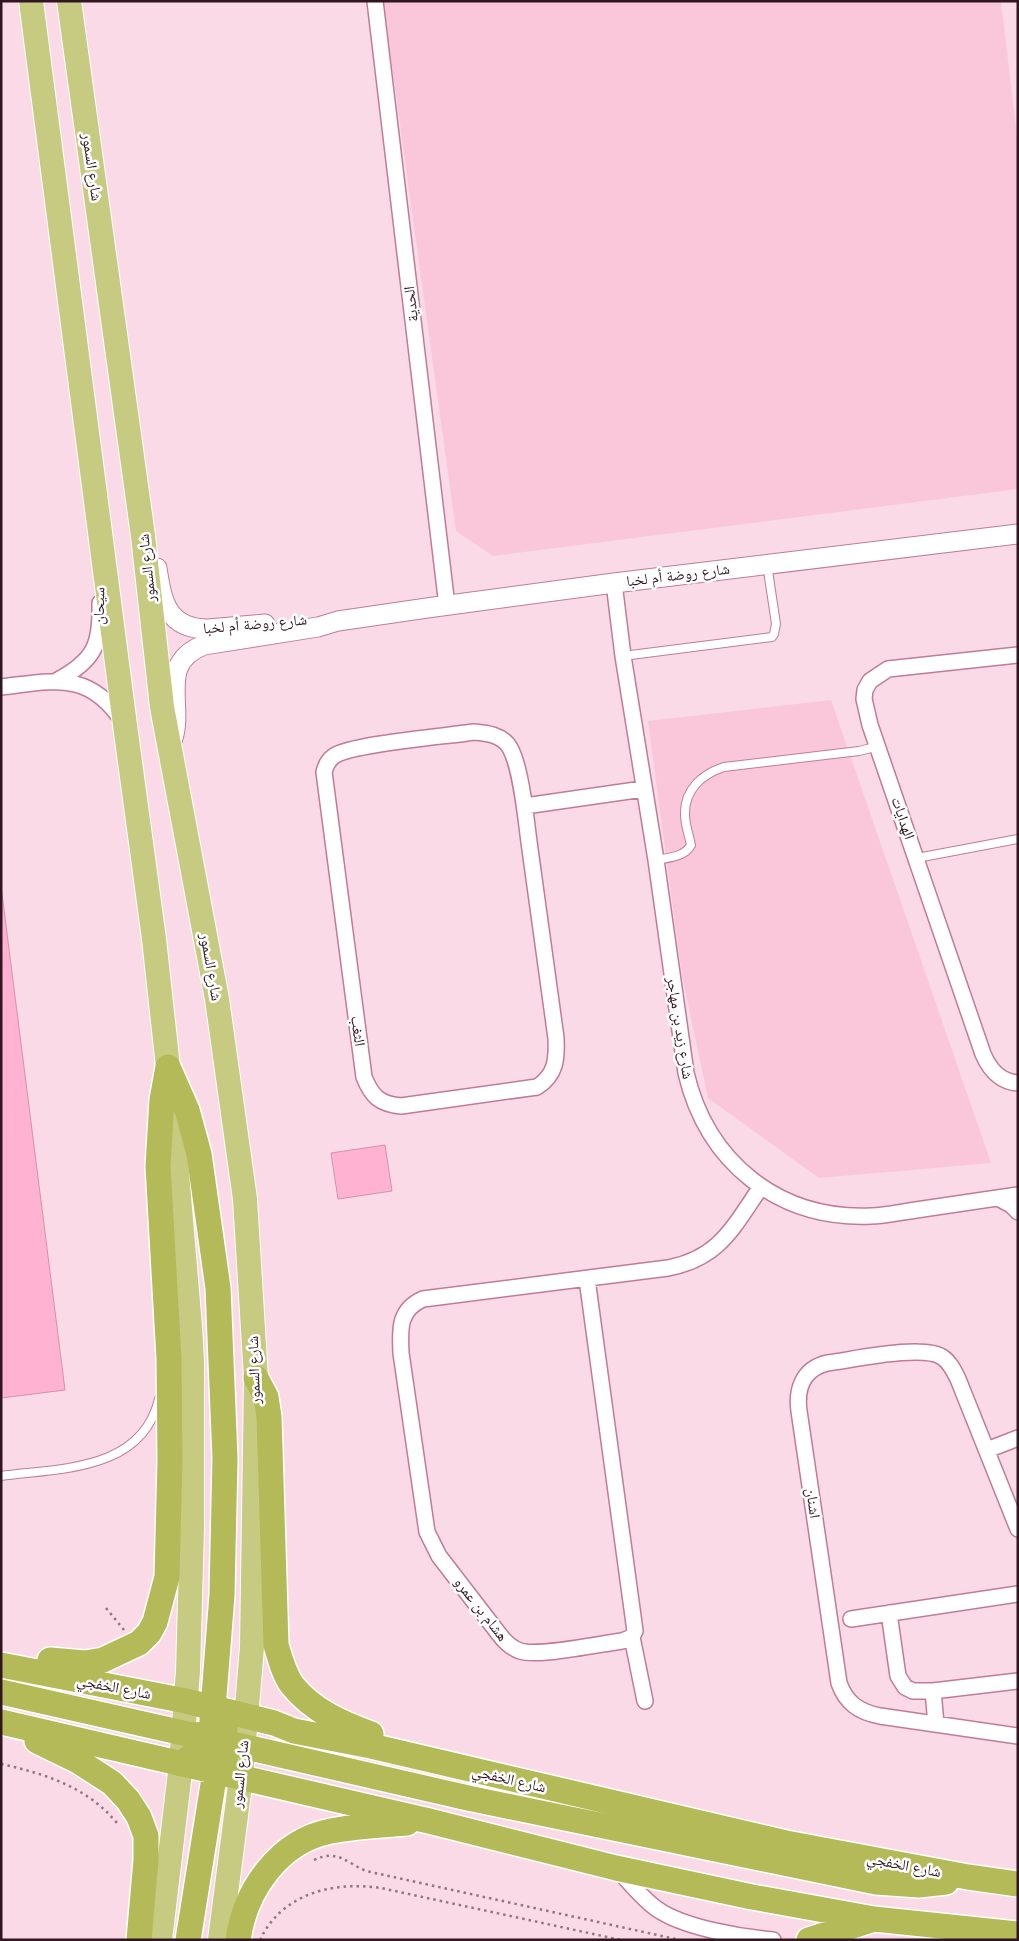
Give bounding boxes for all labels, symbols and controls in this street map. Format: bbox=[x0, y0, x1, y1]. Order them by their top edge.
street label: شارع السمور bbox=[77, 131, 107, 202]
street label: الحدية bbox=[399, 285, 422, 323]
street label: شارع السمور bbox=[133, 533, 161, 604]
street label: شارع روضة أم لخبا bbox=[625, 559, 731, 591]
street label: سيحان bbox=[89, 587, 109, 625]
street label: شارع روضة أم لخبا bbox=[202, 609, 308, 639]
street label: الهدايات bbox=[887, 794, 920, 842]
street label: شارع السمور bbox=[195, 931, 227, 1002]
street label: شارع زيد بن مهاجر bbox=[662, 974, 698, 1081]
street label: الثغب bbox=[347, 1014, 370, 1047]
street label: شارع السمور bbox=[243, 1335, 265, 1405]
street label: اشنان bbox=[801, 1487, 825, 1519]
street label: هشام بن عمرو bbox=[450, 1573, 512, 1645]
street label: شارع الخفجي bbox=[75, 1670, 153, 1706]
street label: شارع السمور bbox=[226, 1739, 254, 1810]
street label: شارع الخفجي bbox=[470, 1761, 548, 1799]
street label: شارع الخفجي bbox=[865, 1848, 943, 1884]

